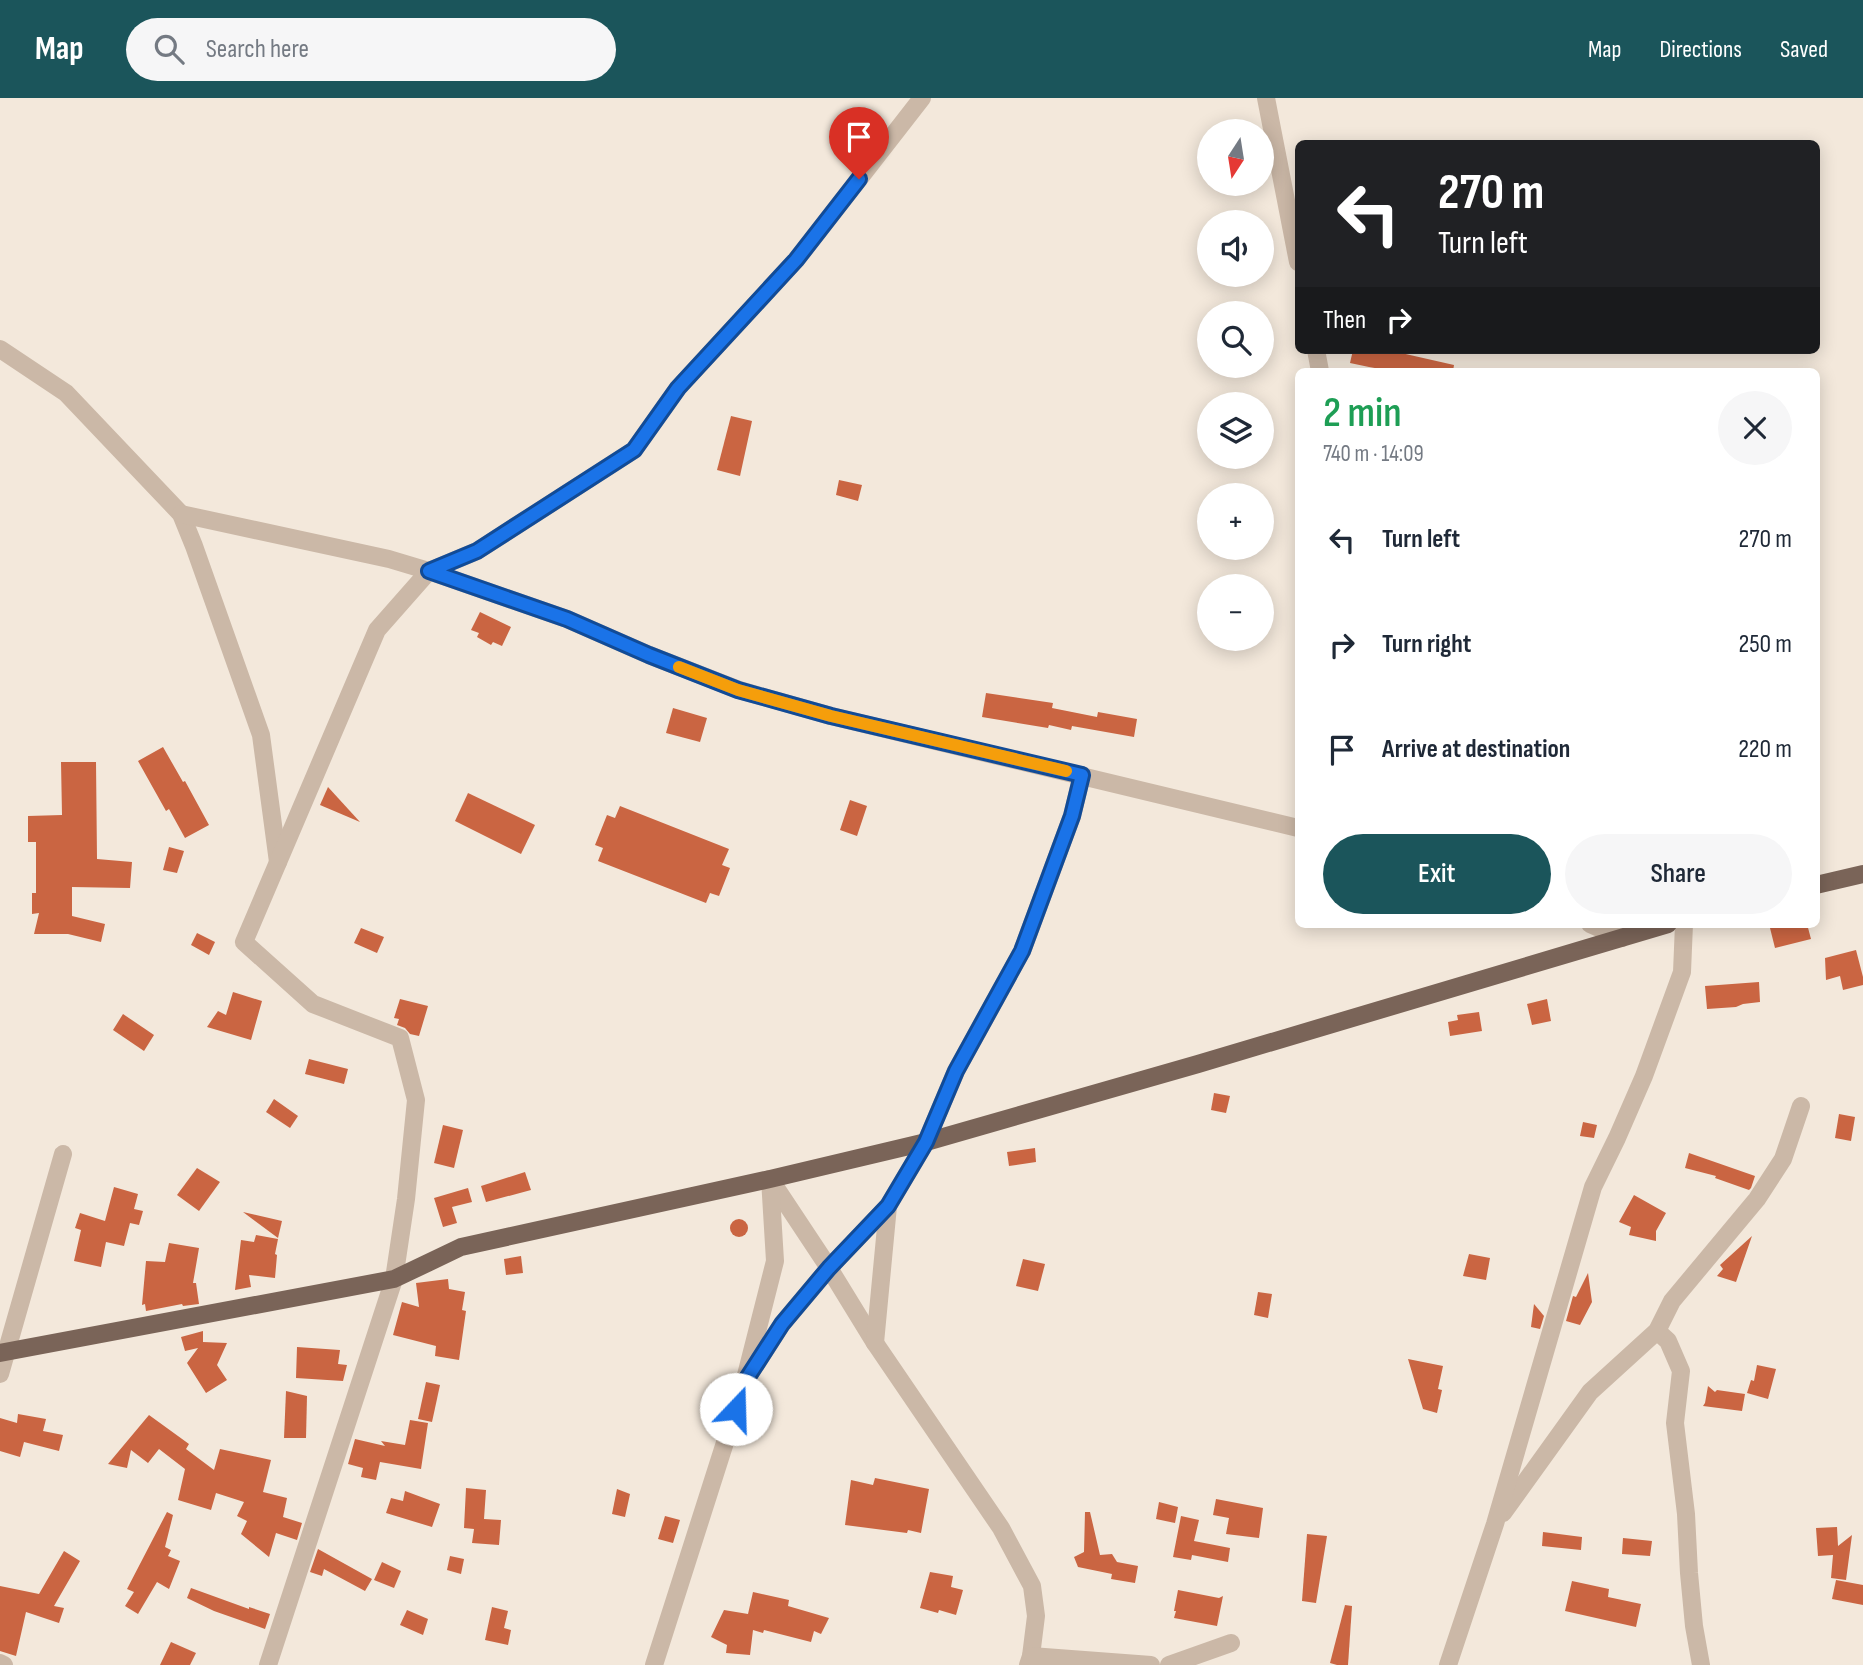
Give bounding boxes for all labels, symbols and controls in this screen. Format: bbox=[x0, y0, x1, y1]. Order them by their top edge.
search box bbox=[126, 18, 616, 81]
text: Map bbox=[35, 29, 84, 69]
icon: search bbox=[150, 30, 188, 68]
text: Search here bbox=[206, 34, 309, 65]
text: Map bbox=[1588, 35, 1621, 64]
text: Directions bbox=[1659, 35, 1742, 64]
text: Saved bbox=[1780, 35, 1828, 64]
pin bbox=[829, 107, 889, 179]
icon: arrive bbox=[840, 118, 878, 156]
north arrow bbox=[1197, 119, 1274, 196]
map controls bbox=[1197, 119, 1274, 651]
text: 270 m bbox=[1438, 164, 1544, 223]
icon: left bbox=[1323, 168, 1414, 259]
button: sound bbox=[1197, 210, 1274, 287]
text: Turn left bbox=[1438, 224, 1528, 263]
button: search bbox=[1197, 301, 1274, 378]
icon: right bbox=[1380, 301, 1418, 339]
text: Then bbox=[1323, 305, 1366, 336]
text: 2 min bbox=[1323, 388, 1402, 439]
button: close bbox=[1718, 391, 1792, 465]
button: layers bbox=[1197, 392, 1274, 469]
text: 740 m · 14:09 bbox=[1323, 440, 1424, 468]
button: + bbox=[1197, 483, 1274, 560]
icon: left bbox=[1323, 521, 1361, 559]
text: Turn left bbox=[1382, 524, 1460, 555]
text: 270 m bbox=[1739, 524, 1792, 555]
button: − bbox=[1197, 574, 1274, 651]
icon: right bbox=[1323, 626, 1361, 664]
text: Turn right bbox=[1382, 629, 1471, 660]
text: 250 m bbox=[1738, 629, 1792, 660]
icon: arrive bbox=[1323, 731, 1361, 769]
text: Arrive at destination bbox=[1382, 734, 1570, 765]
text: 220 m bbox=[1738, 734, 1792, 765]
button: Exit bbox=[1323, 834, 1551, 914]
button: Share bbox=[1565, 834, 1792, 914]
position arrow bbox=[699, 1372, 773, 1446]

